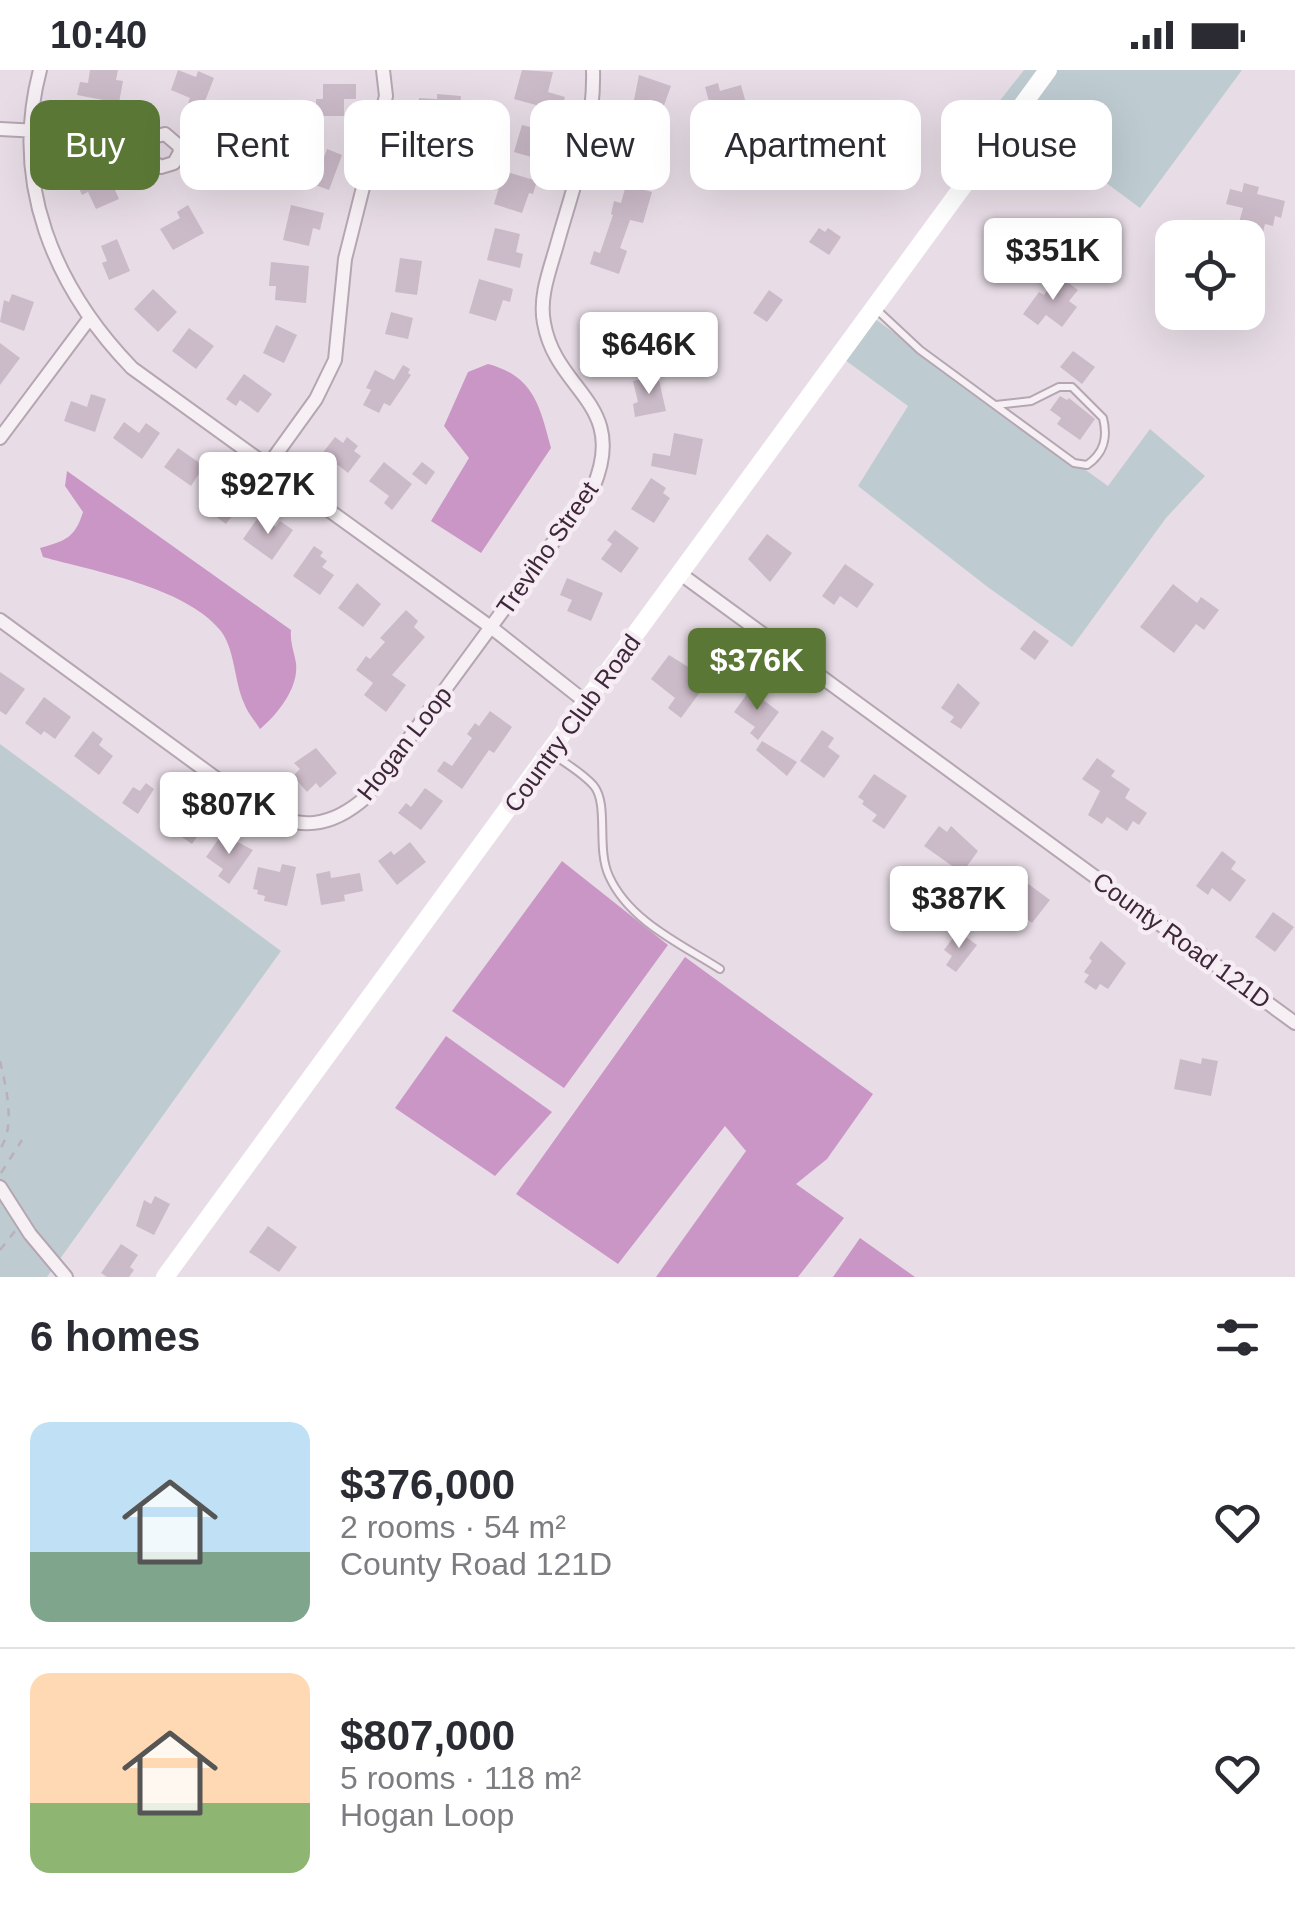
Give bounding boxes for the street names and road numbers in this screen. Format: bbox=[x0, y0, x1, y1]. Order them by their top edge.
street label: Treviho Street bbox=[491, 476, 603, 620]
street label: Country Club Road bbox=[498, 629, 646, 817]
street label: Hogan Loop bbox=[351, 681, 457, 805]
street label: County Road 121D bbox=[1088, 866, 1276, 1014]

